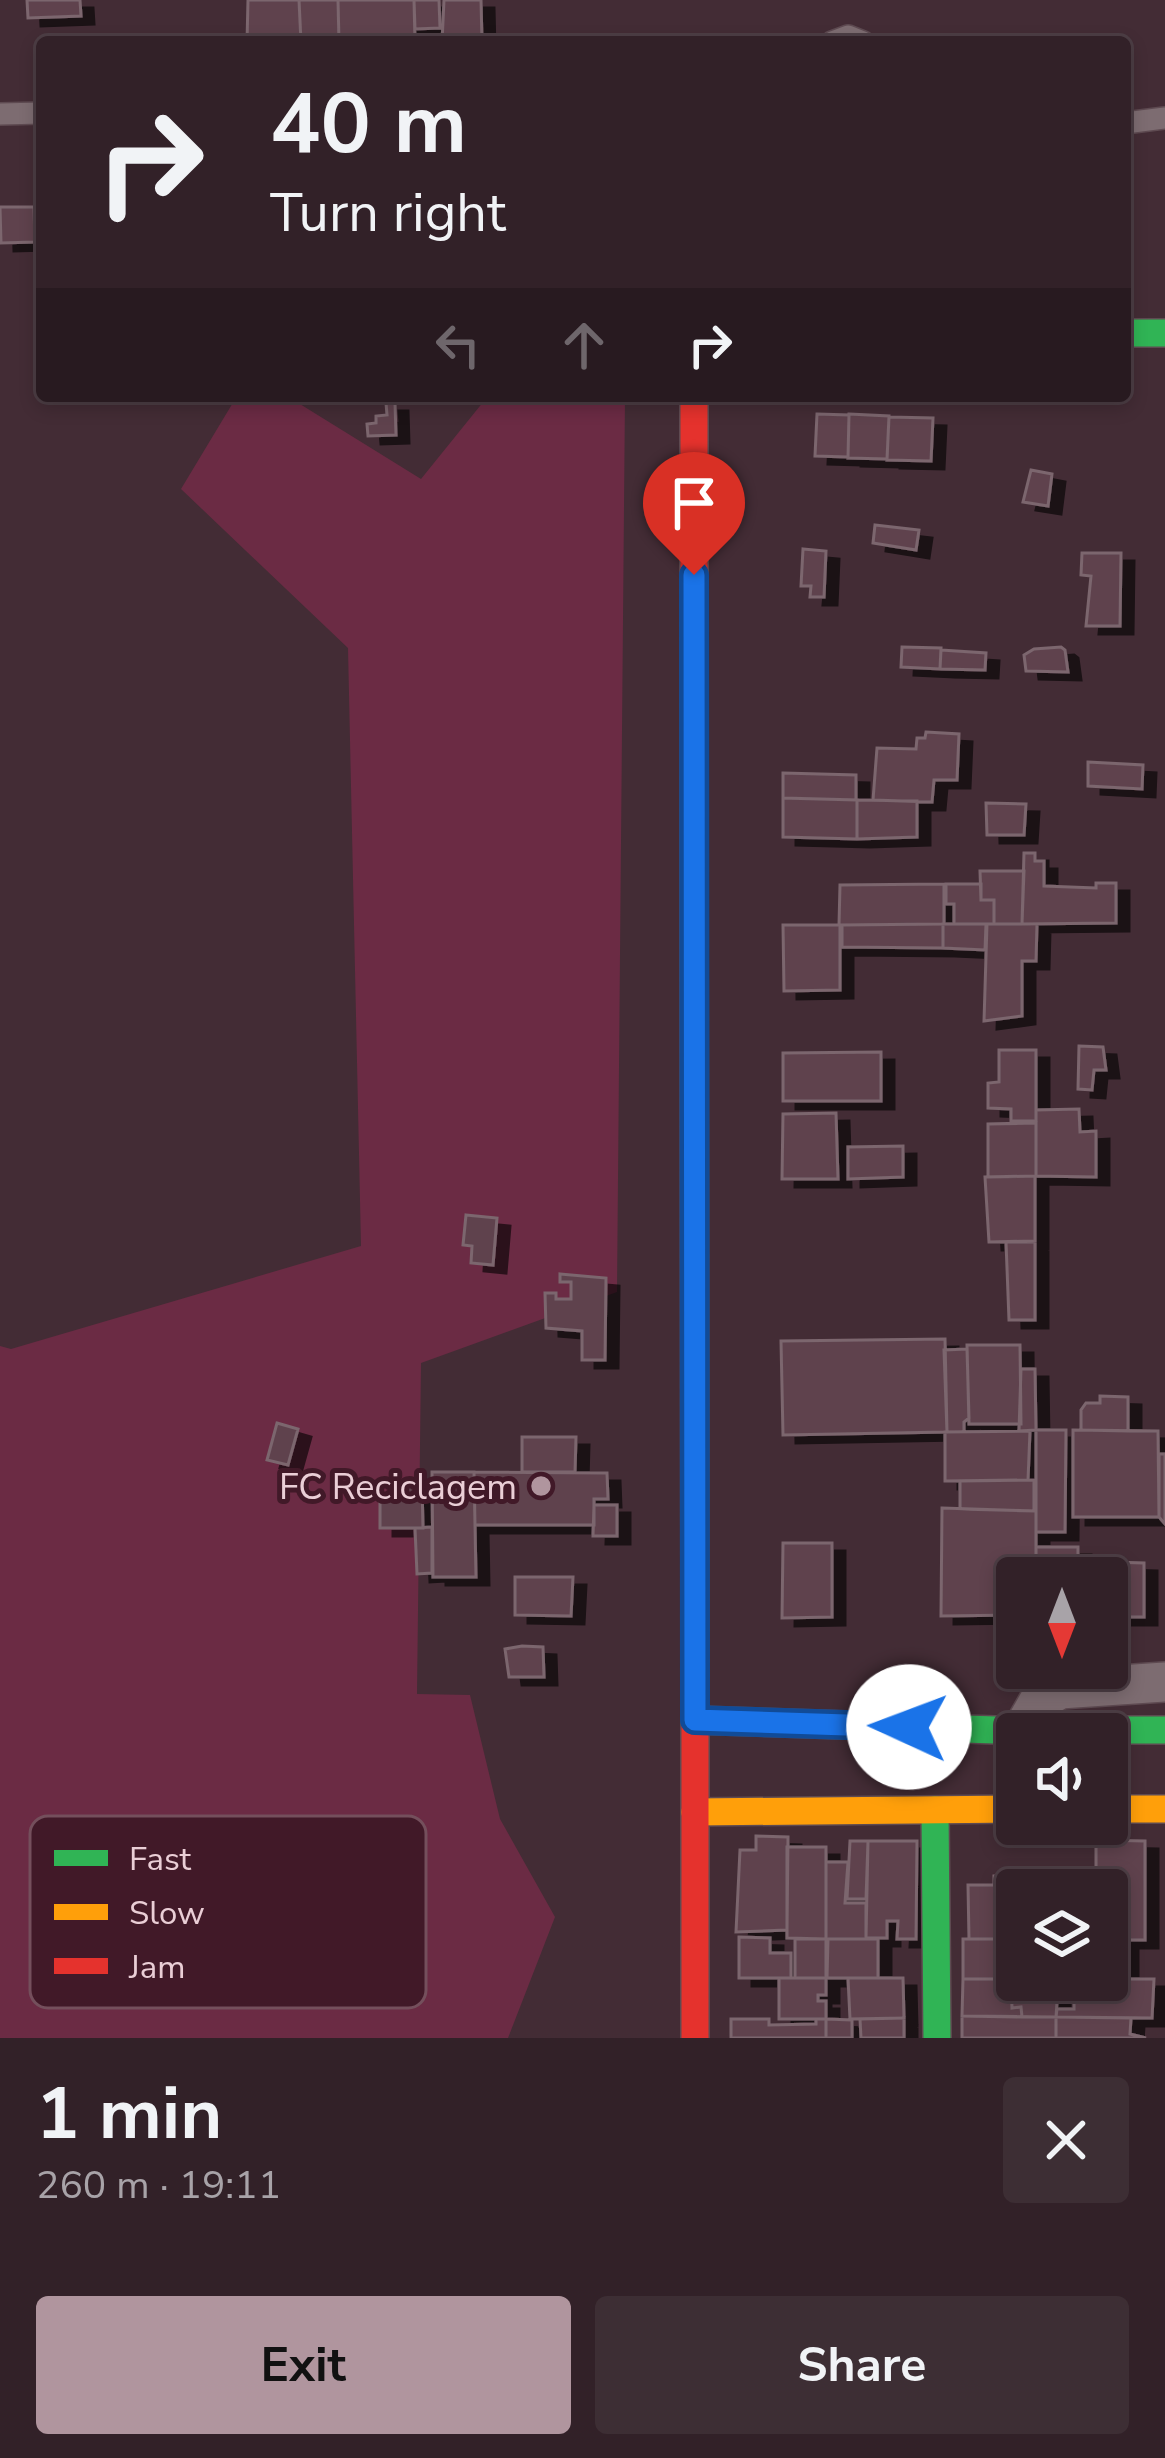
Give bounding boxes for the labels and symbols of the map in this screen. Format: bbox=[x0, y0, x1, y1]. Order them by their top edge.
pin bbox=[643, 452, 745, 575]
place label: FC Reciclagem bbox=[279, 1463, 517, 1512]
marker: FC Reciclagem bbox=[528, 1473, 554, 1499]
north arrow bbox=[996, 1557, 1128, 1689]
position arrow bbox=[846, 1664, 972, 1790]
legend bbox=[30, 1816, 426, 2008]
text: Fast bbox=[129, 1837, 192, 1882]
text: Slow bbox=[129, 1891, 205, 1936]
text: Jam bbox=[128, 1945, 185, 1990]

